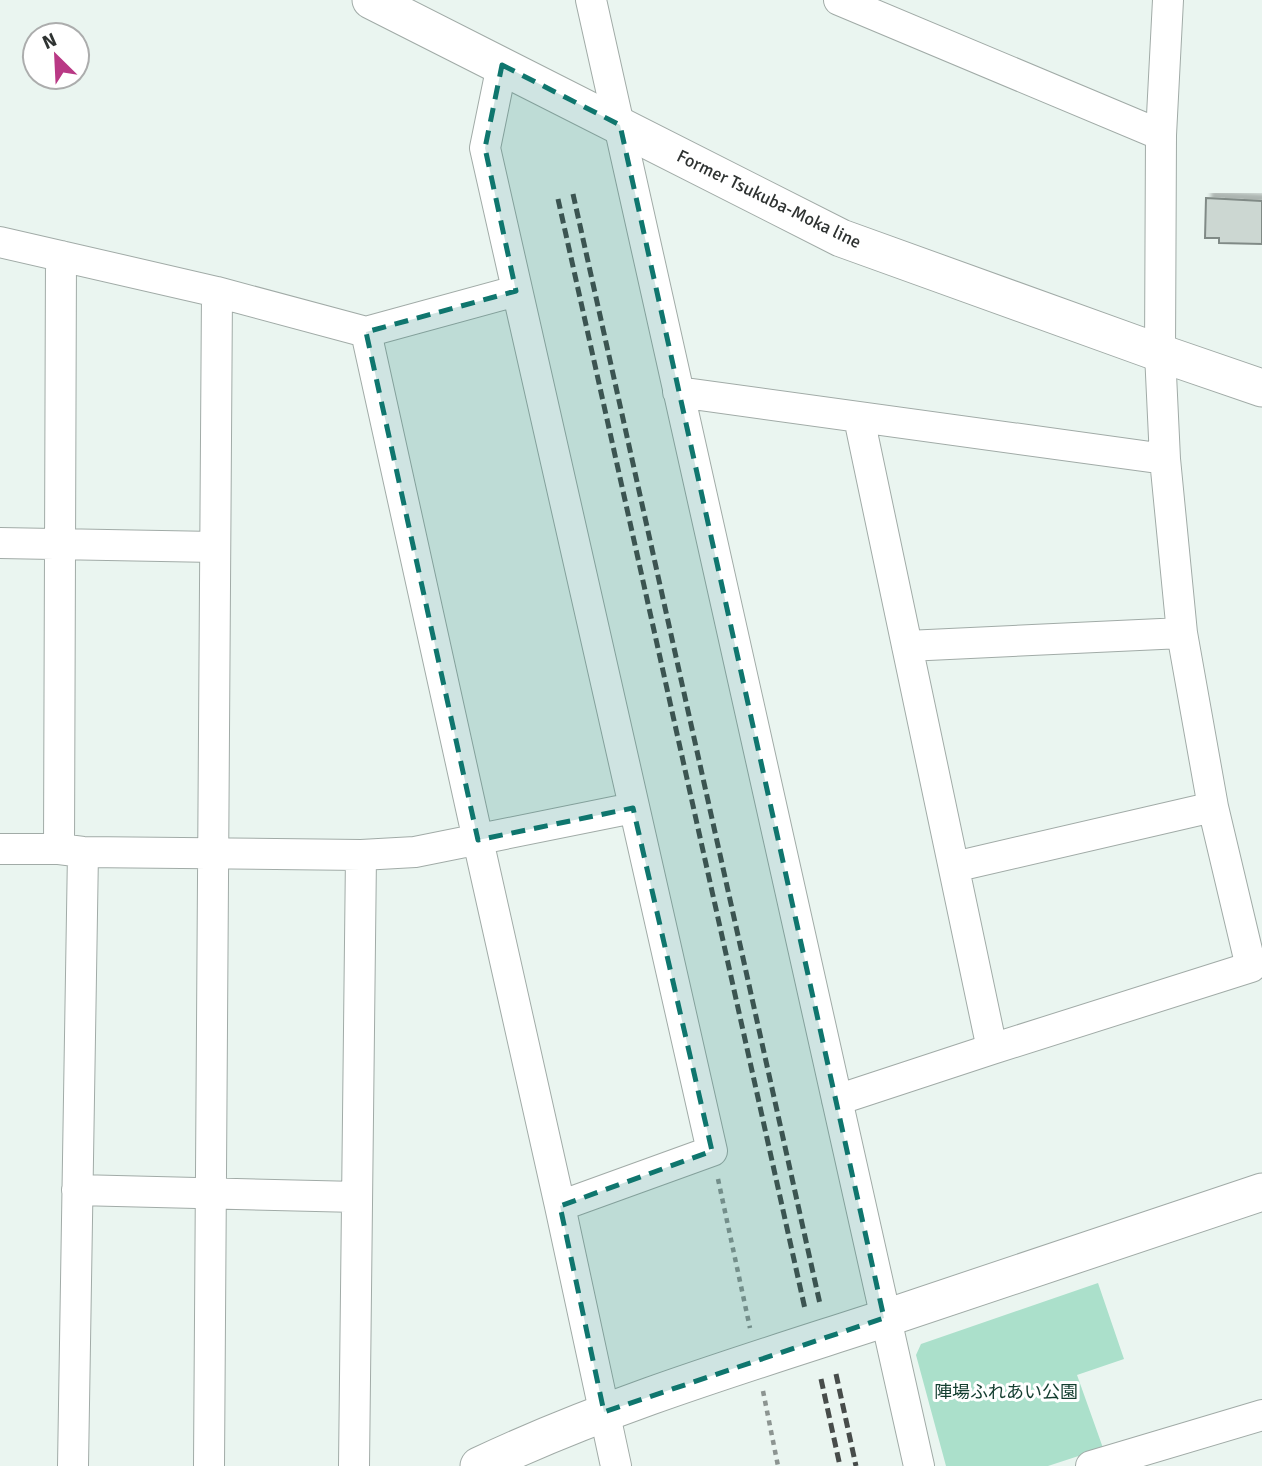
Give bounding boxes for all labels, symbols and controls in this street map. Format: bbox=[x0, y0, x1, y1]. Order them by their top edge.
north arrow bbox=[21, 21, 91, 91]
text: N bbox=[39, 28, 60, 55]
street label: Former Tsukuba-Moka line bbox=[673, 145, 865, 253]
park label: 陣場ふれあい公園 bbox=[934, 1381, 1078, 1403]

